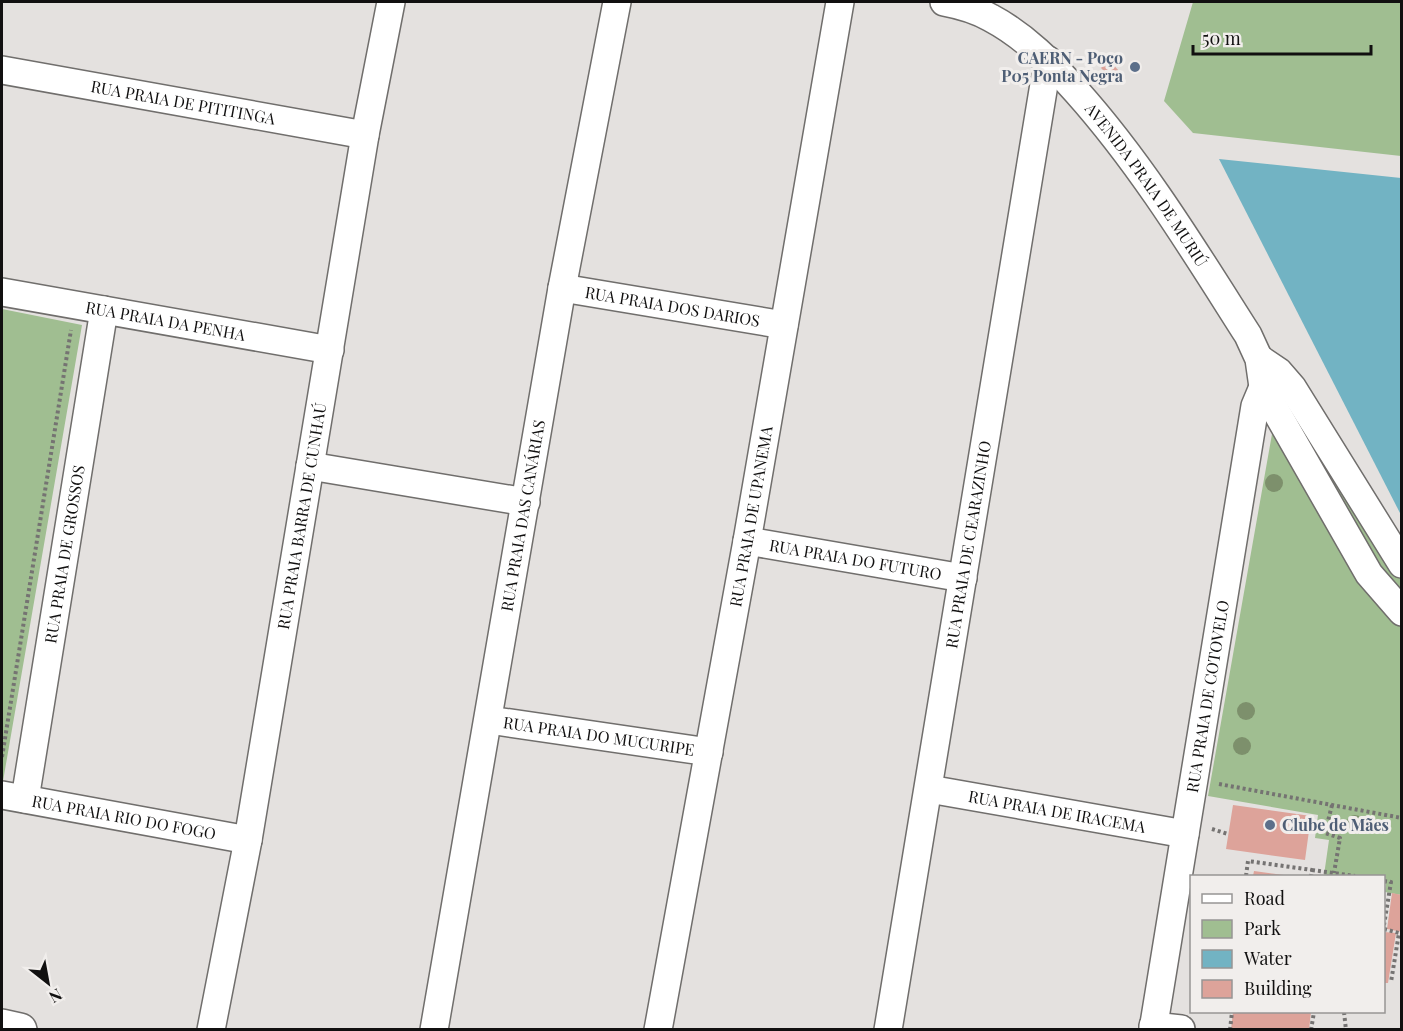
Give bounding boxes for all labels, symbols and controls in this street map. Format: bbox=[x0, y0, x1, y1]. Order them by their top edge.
scale bar bbox=[1193, 18, 1372, 56]
text: 50 m bbox=[1202, 26, 1241, 50]
place label: CAERN - Poço P05 Ponta Negra bbox=[1001, 47, 1124, 86]
marker: CAERN - Poço P05 Ponta Negra bbox=[1128, 60, 1142, 74]
street label: RUA PRAIA DE PITITINGA bbox=[89, 75, 278, 129]
street label: AVENIDA PRAIA DE MURIÚ bbox=[1080, 97, 1213, 271]
street label: RUA PRAIA DOS DARIOS bbox=[583, 281, 762, 331]
street label: RUA PRAIA DA PENHA bbox=[84, 296, 248, 345]
street label: RUA PRAIA BARRA DE CUNHAÚ bbox=[272, 401, 330, 631]
street label: RUA PRAIA DAS CANÁRIAS bbox=[495, 418, 549, 613]
street label: RUA PRAIA DE UPANEMA bbox=[724, 423, 777, 608]
street label: RUA PRAIA DE CEARAZINHO bbox=[940, 439, 995, 650]
street label: RUA PRAIA DE GROSSOS bbox=[39, 463, 89, 645]
street label: RUA PRAIA DO FUTURO bbox=[768, 534, 943, 584]
street label: RUA PRAIA DE COTOVELO bbox=[1181, 598, 1233, 794]
street label: RUA PRAIA DO MUCURIPE bbox=[502, 711, 696, 760]
street label: RUA PRAIA DE IRACEMA bbox=[967, 785, 1148, 837]
street label: RUA PRAIA RIO DO FOGO bbox=[30, 790, 218, 844]
place label: Clube de Mães bbox=[1282, 814, 1389, 835]
marker: Clube de Mães bbox=[1263, 818, 1277, 832]
legend bbox=[1190, 875, 1385, 1013]
text: Road bbox=[1244, 886, 1285, 910]
text: Park bbox=[1244, 916, 1281, 940]
text: Water bbox=[1243, 946, 1292, 970]
north arrow bbox=[18, 953, 78, 1013]
text: Building bbox=[1244, 976, 1312, 1000]
text: N bbox=[45, 984, 66, 1008]

